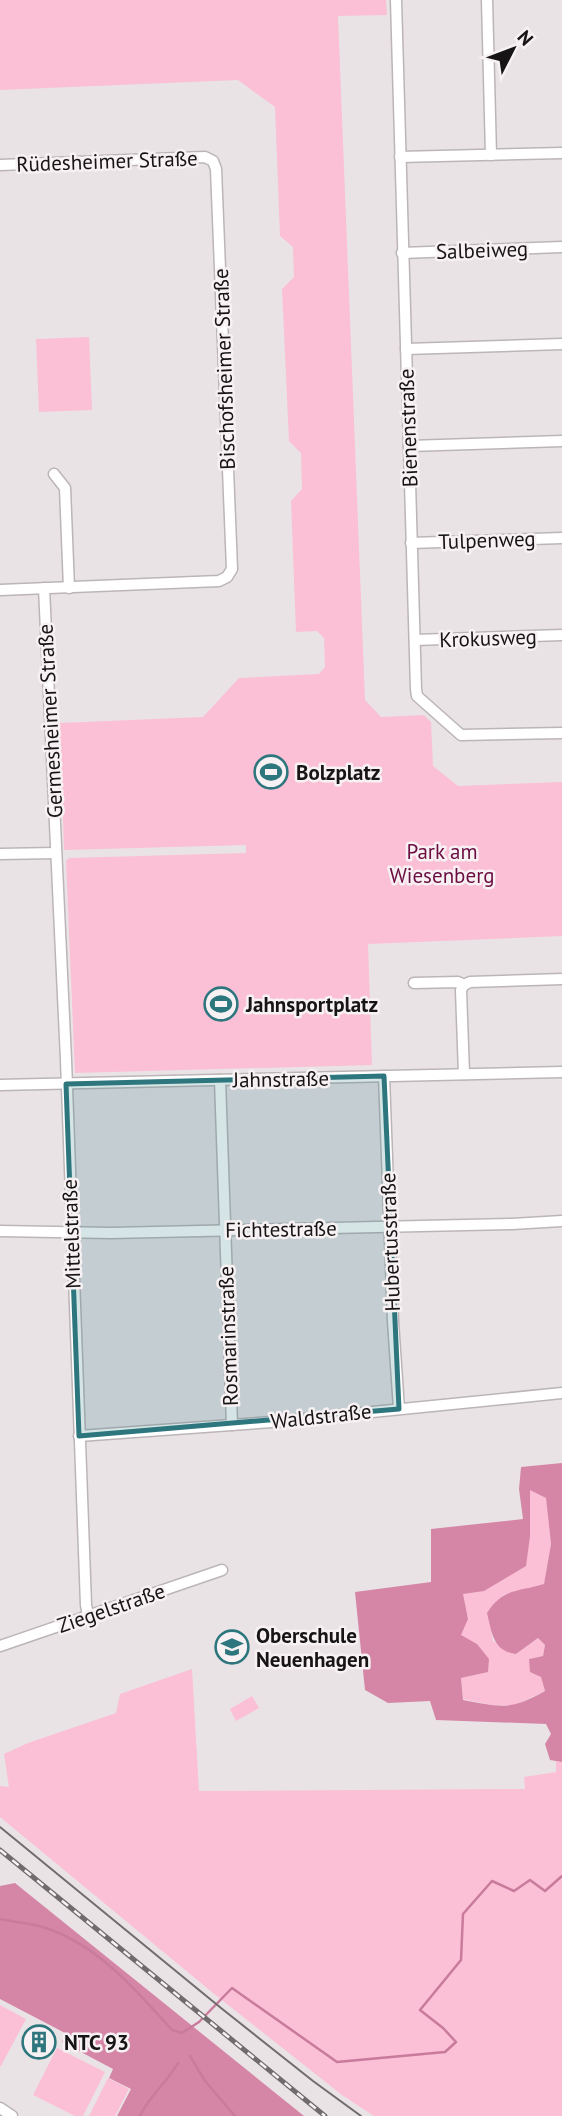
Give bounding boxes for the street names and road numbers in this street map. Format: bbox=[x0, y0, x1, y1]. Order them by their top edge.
street label: Rüdesheimer Straße bbox=[16, 144, 198, 178]
street label: Salbeiweg bbox=[435, 235, 529, 265]
street label: Bischofsheimer Straße bbox=[207, 268, 241, 470]
street label: Bienenstraße bbox=[392, 368, 424, 488]
street label: Tulpenweg bbox=[438, 525, 536, 555]
street label: Germesheimer Straße bbox=[31, 623, 69, 819]
street label: Krokusweg bbox=[439, 623, 537, 653]
street label: Jahnstraße bbox=[232, 1065, 329, 1093]
street label: Hubertusstraße bbox=[374, 1172, 406, 1312]
street label: Mittelstraße bbox=[56, 1179, 86, 1289]
street label: Fichtestraße bbox=[225, 1215, 337, 1243]
street label: Rosmarinstraße bbox=[212, 1266, 244, 1406]
street label: Waldstraße bbox=[269, 1397, 373, 1435]
street label: Ziegelstraße bbox=[54, 1577, 168, 1639]

